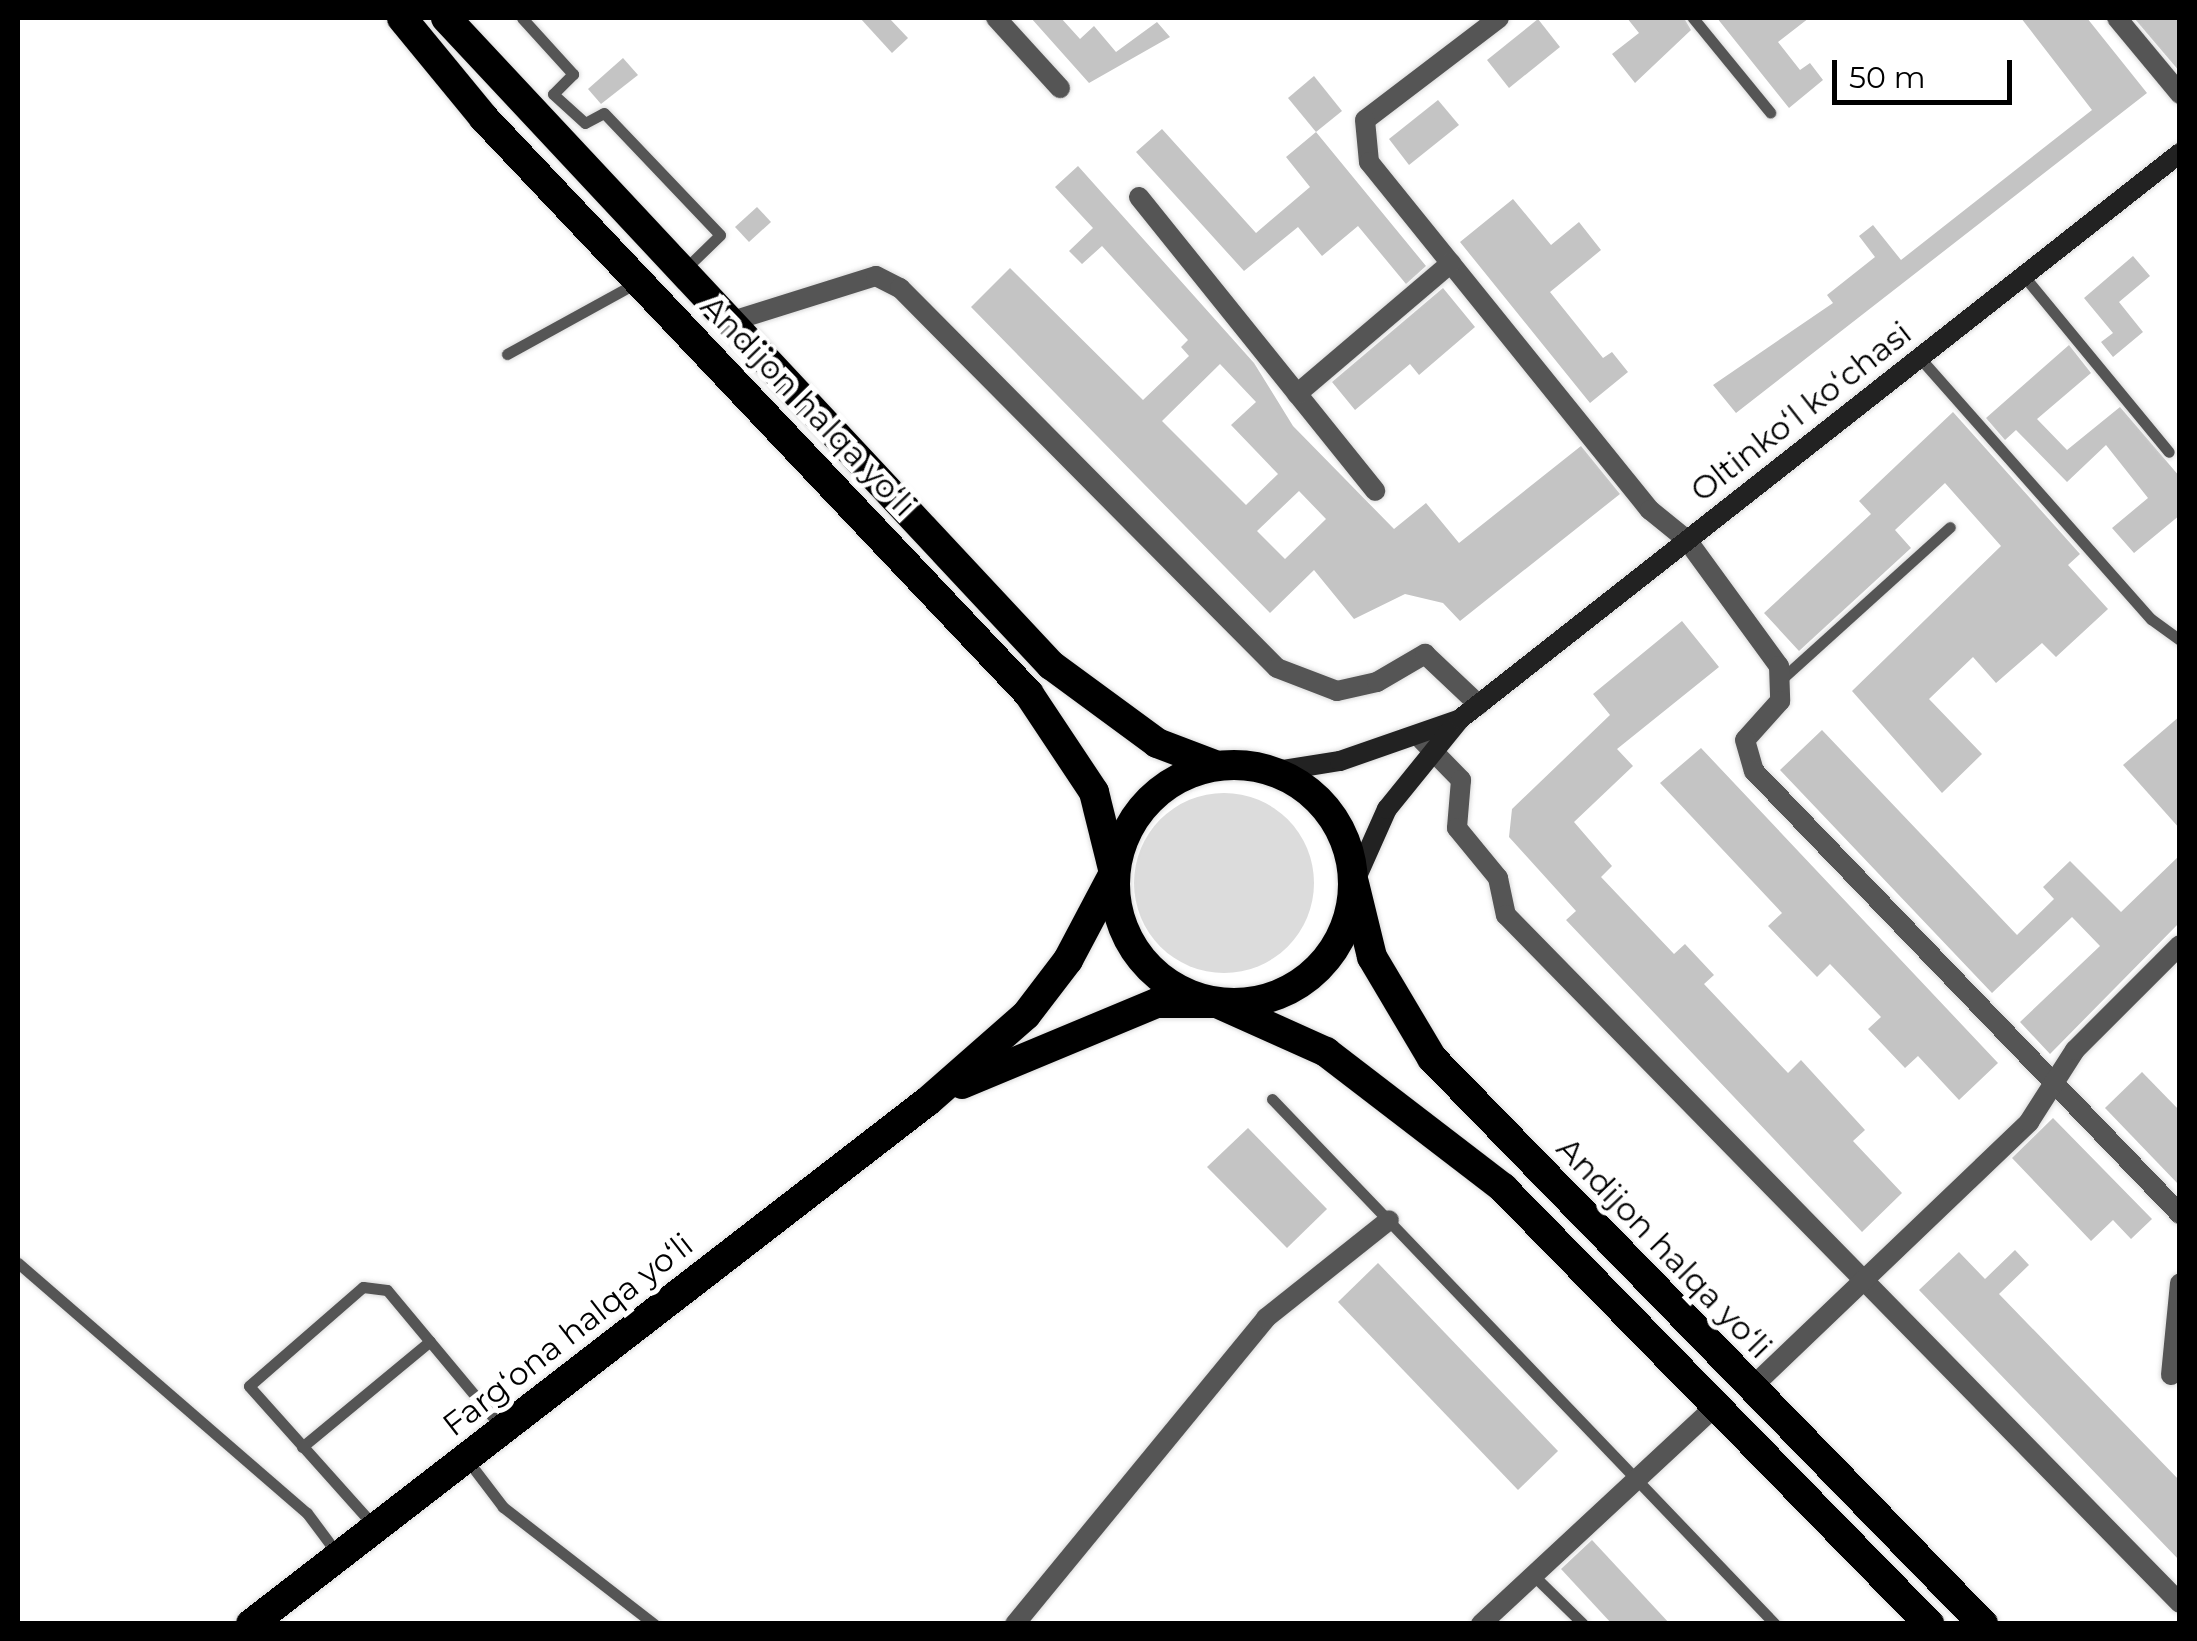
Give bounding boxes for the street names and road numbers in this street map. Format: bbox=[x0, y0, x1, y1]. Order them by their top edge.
street label: Andijon halqa yo‘li bbox=[693, 288, 923, 524]
street label: Oltinkoʻl koʻchasi bbox=[1683, 314, 1919, 510]
street label: Andijon halqa yo‘li bbox=[1549, 1130, 1779, 1366]
street label: Farg‘ona halqa yo‘li bbox=[435, 1225, 701, 1445]

